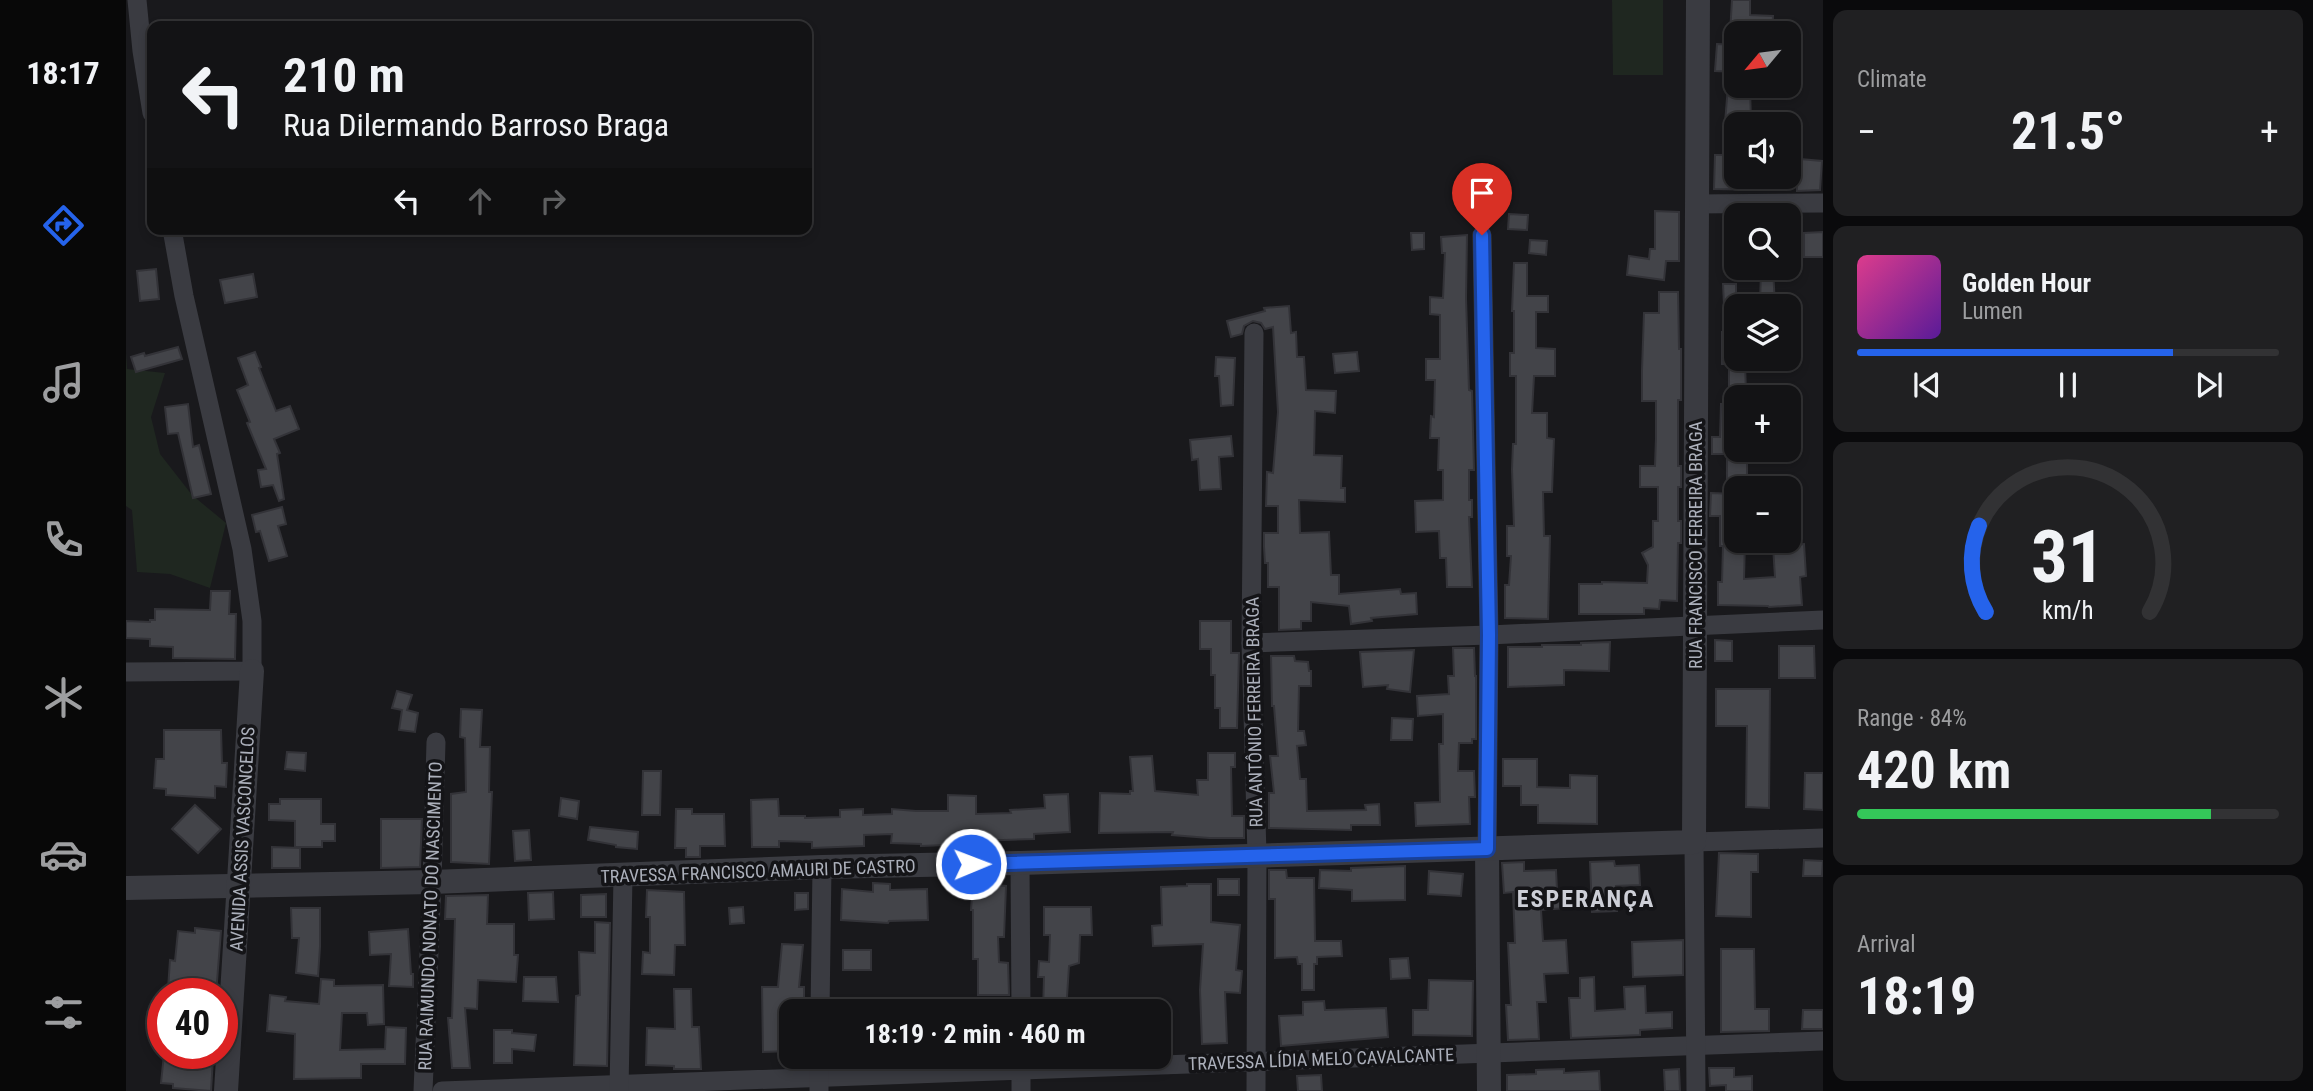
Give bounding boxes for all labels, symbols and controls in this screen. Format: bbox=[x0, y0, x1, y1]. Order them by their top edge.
north arrow bbox=[1724, 21, 1801, 98]
map controls bbox=[1724, 21, 1801, 553]
text: 210 m bbox=[283, 47, 405, 104]
icon: left bbox=[168, 49, 259, 140]
text: 18:17 bbox=[26, 54, 100, 92]
text: Climate bbox=[1857, 66, 1927, 93]
text: 21.5° bbox=[2011, 101, 2125, 162]
text: Rua Dilermando Barroso Braga bbox=[283, 106, 669, 144]
text: − bbox=[1857, 110, 1876, 154]
text: + bbox=[2260, 110, 2279, 154]
button: sound bbox=[1724, 112, 1801, 189]
pin bbox=[1452, 163, 1512, 235]
icon: arrive bbox=[1463, 174, 1501, 212]
icon: left bbox=[388, 182, 426, 220]
icon: ahead bbox=[461, 182, 499, 220]
icon: right bbox=[534, 182, 572, 220]
icon: directions bbox=[39, 201, 88, 250]
button: search bbox=[1724, 203, 1801, 280]
text: Golden Hour bbox=[1962, 268, 2091, 298]
button: layers bbox=[1724, 294, 1801, 371]
text: Lumen bbox=[1962, 298, 2023, 325]
icon: music bbox=[39, 358, 88, 407]
icon: previous bbox=[1908, 366, 1946, 404]
icon: pause bbox=[2049, 366, 2087, 404]
icon: next bbox=[2190, 366, 2228, 404]
button: + bbox=[1724, 385, 1801, 462]
street label: RUA FRANCISCO FERREIRA BRAGA bbox=[1685, 420, 1706, 669]
button: − bbox=[1724, 476, 1801, 553]
text: 31 bbox=[2031, 514, 2105, 600]
icon: phone bbox=[39, 515, 88, 564]
text: km/h bbox=[2042, 595, 2094, 624]
street label: RUA ANTÔNIO FERREIRA BRAGA bbox=[1241, 596, 1267, 828]
icon: climate bbox=[39, 673, 88, 722]
text: Range · 84% bbox=[1857, 705, 1967, 732]
street label: AVENIDA ASSIS VASCONCELOS bbox=[226, 726, 258, 952]
text: 420 km bbox=[1857, 740, 2011, 801]
street label: RUA RAIMUNDO NONATO DO NASCIMENTO bbox=[414, 761, 446, 1071]
position arrow bbox=[934, 827, 1008, 901]
icon: car bbox=[39, 830, 88, 879]
street label: TRAVESSA FRANCISCO AMAURI DE CASTRO bbox=[600, 855, 916, 887]
district label: ESPERANÇA bbox=[1517, 885, 1655, 913]
text: Arrival bbox=[1857, 931, 1916, 958]
text: 18:19 bbox=[1857, 966, 1976, 1027]
speed limit sign: 40 bbox=[147, 978, 238, 1069]
icon: filters bbox=[39, 988, 88, 1037]
text: 18:19 · 2 min · 460 m bbox=[865, 1019, 1085, 1049]
street label: TRAVESSA LÍDIA MELO CAVALCANTE bbox=[1188, 1044, 1454, 1074]

